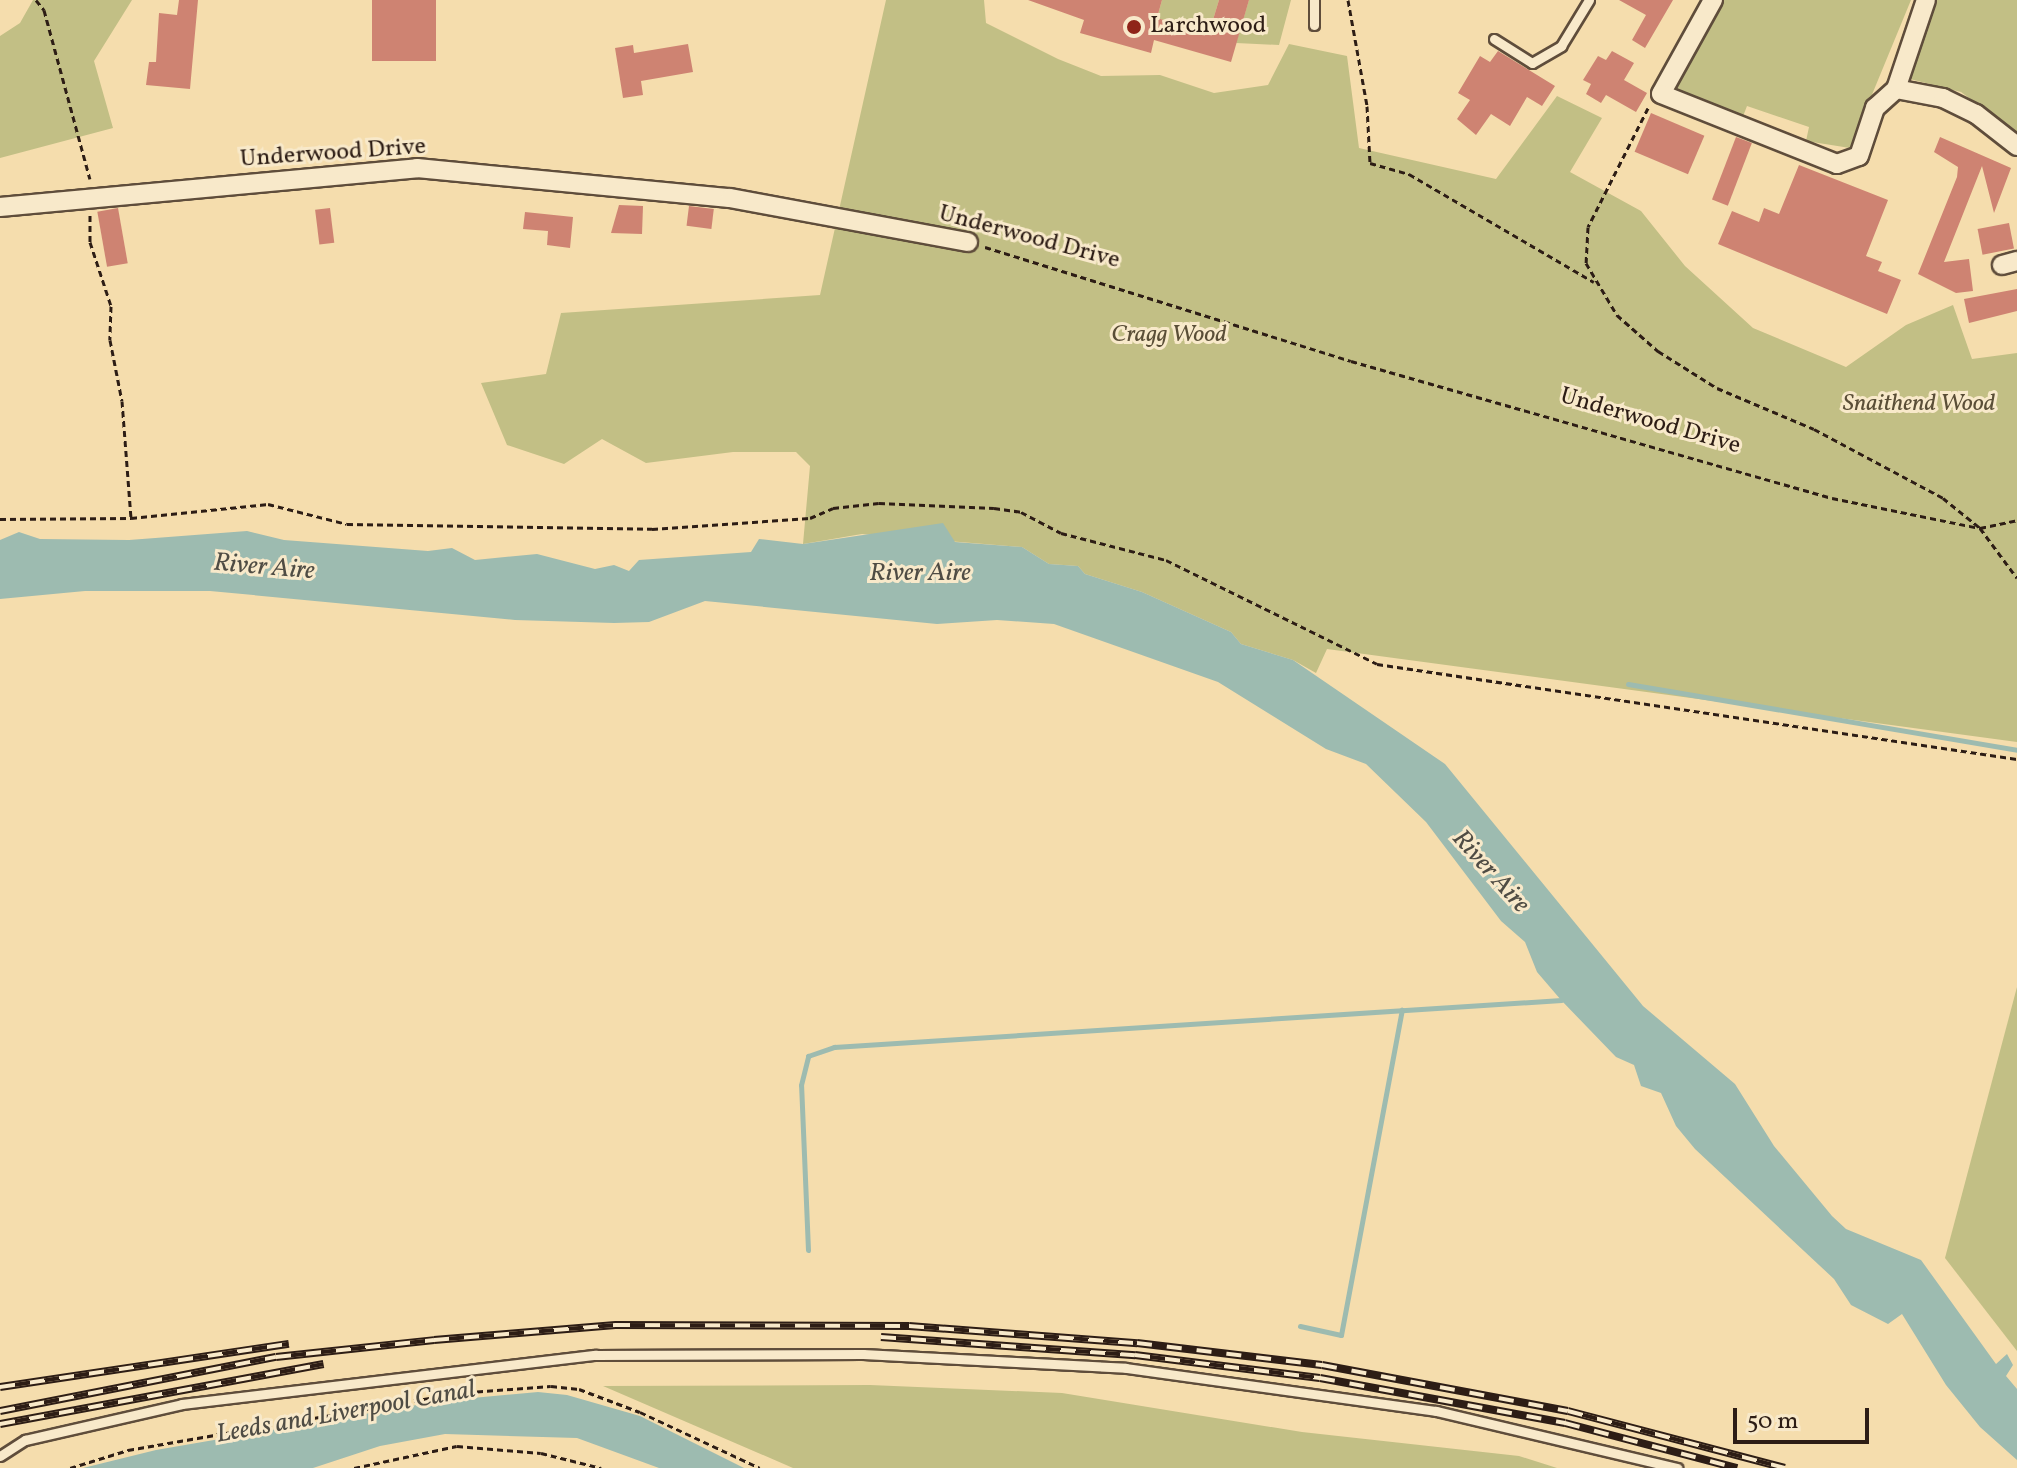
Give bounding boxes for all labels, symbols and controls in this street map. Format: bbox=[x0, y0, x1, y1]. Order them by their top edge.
place label: Larchwood bbox=[1150, 13, 1266, 41]
marker: Larchwood bbox=[1125, 18, 1143, 36]
street label: Underwood Drive bbox=[239, 133, 427, 175]
street label: Underwood Drive bbox=[935, 200, 1123, 276]
park label: Cragg Wood bbox=[1111, 322, 1227, 350]
street label: Underwood Drive bbox=[1556, 382, 1744, 462]
park label: Snaithend Wood bbox=[1843, 391, 1995, 419]
water label: River Aire bbox=[212, 548, 316, 588]
water label: River Aire bbox=[869, 558, 971, 590]
water label: River Aire bbox=[1445, 824, 1535, 920]
water label: Leeds and Liverpool Canal bbox=[214, 1375, 478, 1451]
scale bar bbox=[1737, 1392, 1873, 1442]
text: 50 m bbox=[1747, 1405, 1799, 1439]

